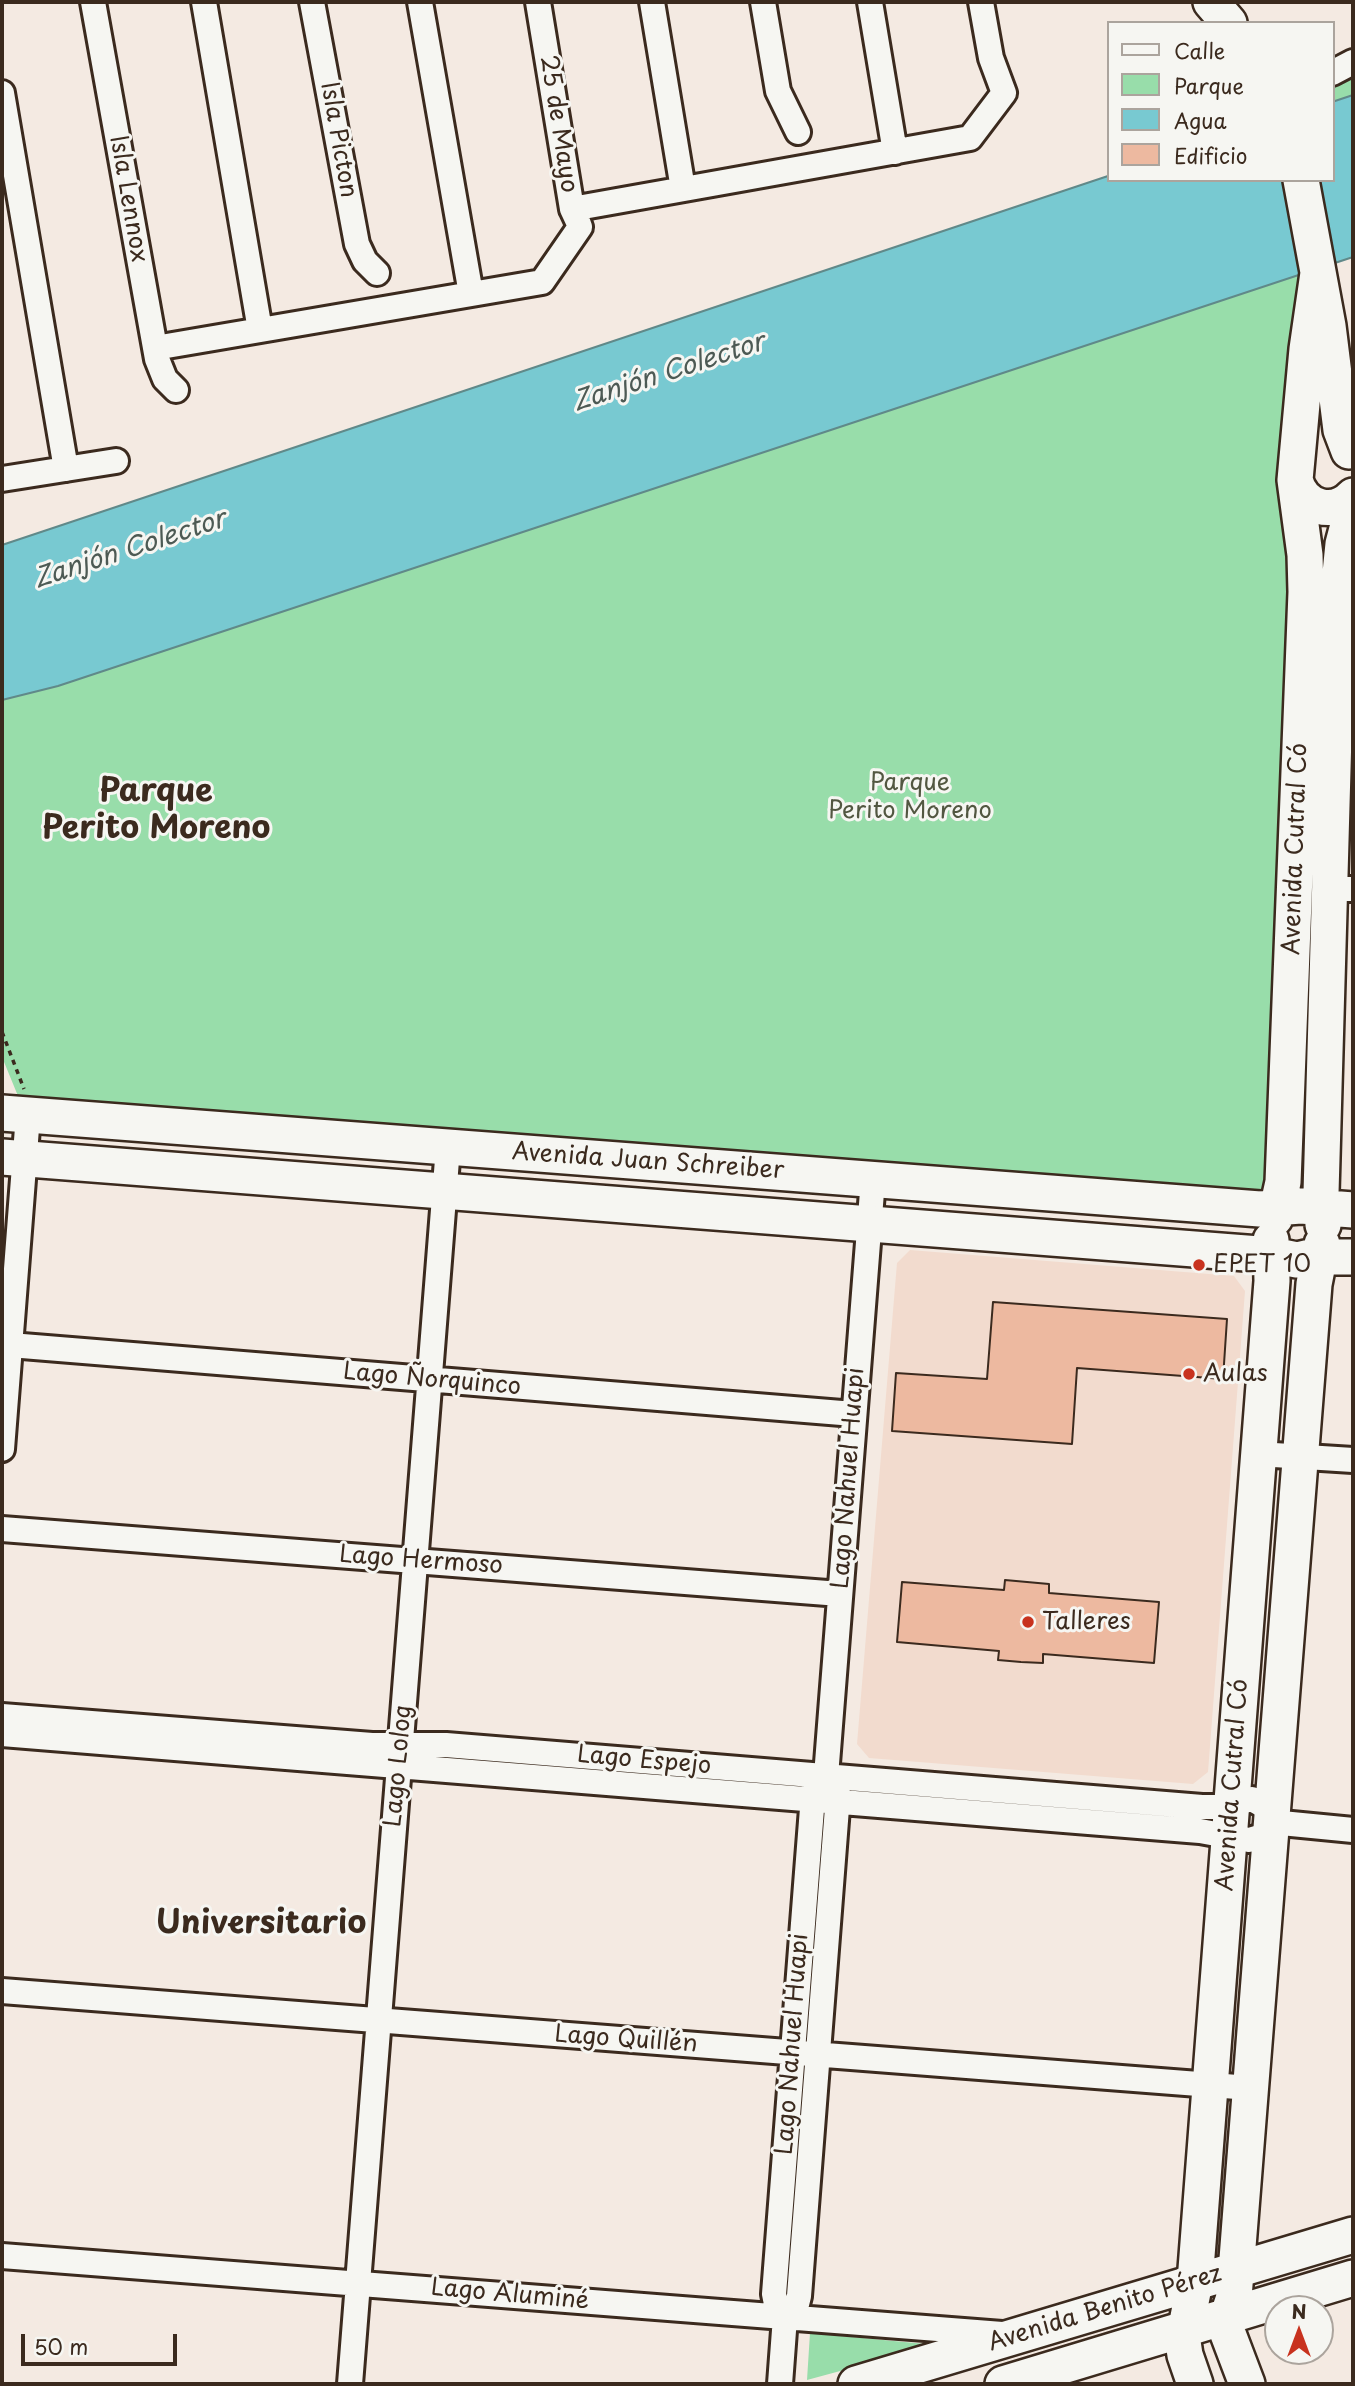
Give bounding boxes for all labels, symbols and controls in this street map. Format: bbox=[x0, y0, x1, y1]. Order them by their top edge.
legend bbox=[1106, 21, 1334, 182]
text: Calle bbox=[1174, 34, 1225, 66]
street label: 25 de Mayo bbox=[533, 53, 583, 195]
text: Parque bbox=[1174, 69, 1244, 101]
street label: Isla Picton bbox=[314, 80, 362, 200]
text: Agua bbox=[1174, 104, 1227, 136]
street label: Isla Lennox bbox=[103, 133, 153, 265]
text: Edificio bbox=[1174, 139, 1247, 171]
water label: Zanjón Colector bbox=[569, 327, 769, 419]
water label: Zanjón Colector bbox=[30, 504, 230, 596]
street label: Avenida Cutral Có bbox=[1278, 742, 1314, 956]
park label: Parque Perito Moreno bbox=[828, 769, 992, 825]
district label: Parque Perito Moreno bbox=[42, 773, 270, 848]
street label: Avenida Juan Schreiber bbox=[511, 1138, 785, 1186]
place label: EPET 10 bbox=[1213, 1251, 1311, 1279]
marker: EPET 10 bbox=[1191, 1257, 1207, 1273]
street label: Lago Ñorquinco bbox=[342, 1358, 522, 1402]
place label: Aulas bbox=[1203, 1360, 1268, 1388]
street label: Lago Nahuel Huapi bbox=[827, 1366, 871, 1590]
marker: Aulas bbox=[1181, 1366, 1197, 1382]
street label: Lago Hermoso bbox=[338, 1541, 504, 1581]
place label: Talleres bbox=[1042, 1608, 1131, 1636]
marker: Talleres bbox=[1020, 1614, 1036, 1630]
street label: Avenida Cutral Có bbox=[1211, 1678, 1255, 1892]
street label: Lago Lolog bbox=[379, 1704, 419, 1828]
street label: Lago Espejo bbox=[576, 1741, 712, 1781]
district label: Universitario bbox=[156, 1905, 366, 1943]
street label: Lago Nahuel Huapi bbox=[771, 1932, 815, 2156]
street label: Lago Quillén bbox=[554, 2021, 698, 2059]
street label: Avenida Benito Pérez bbox=[985, 2260, 1225, 2358]
street label: Lago Aluminé bbox=[430, 2274, 590, 2316]
north arrow bbox=[1264, 2295, 1334, 2365]
text: N bbox=[1291, 2297, 1307, 2325]
scale bar bbox=[24, 2320, 180, 2364]
text: 50 m bbox=[34, 2330, 88, 2362]

